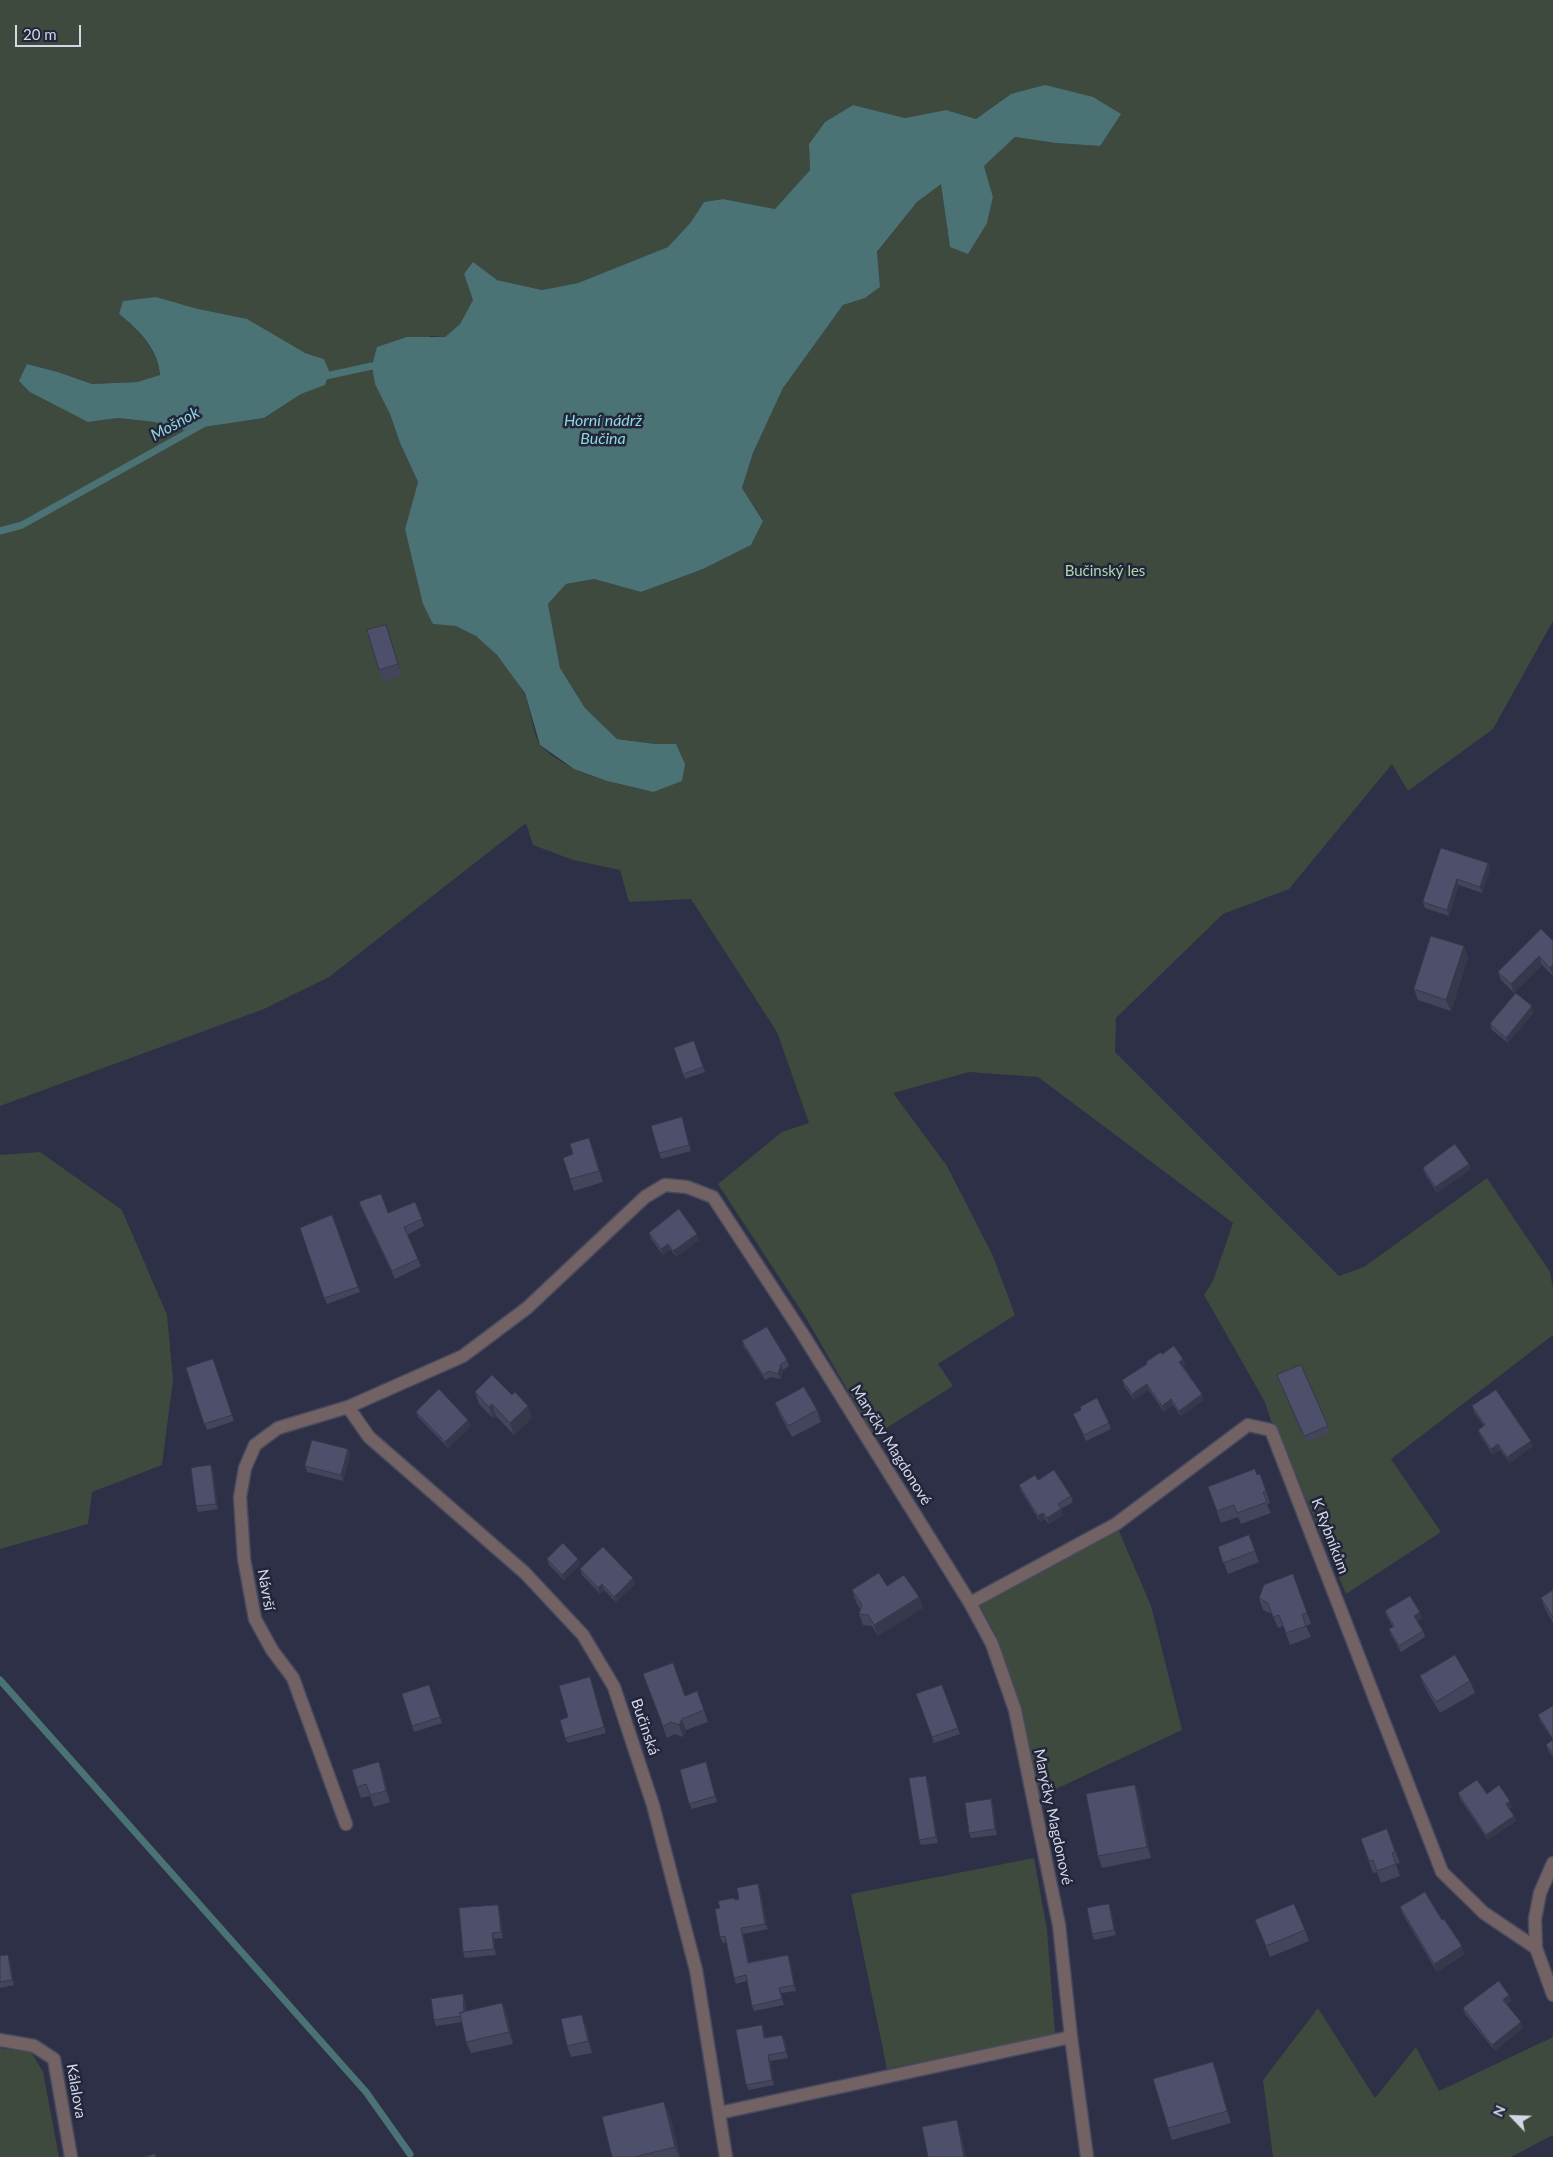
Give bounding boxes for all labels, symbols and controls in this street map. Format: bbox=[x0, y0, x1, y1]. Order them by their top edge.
scale bar bbox=[18, 15, 84, 47]
text: 20 m bbox=[23, 25, 57, 43]
water label: Mošnok bbox=[147, 403, 203, 445]
water label: Horní nádrž Bučina bbox=[564, 411, 642, 449]
park label: Bučinský les bbox=[1065, 562, 1145, 580]
street label: Maryčky Magdonové bbox=[847, 1382, 935, 1508]
street label: K Rybníkům bbox=[1307, 1496, 1353, 1576]
street label: Návrší bbox=[254, 1568, 278, 1612]
street label: Bučinská bbox=[627, 1696, 663, 1758]
street label: Maryčky Magdonové bbox=[1030, 1747, 1076, 1887]
street label: Kálalova bbox=[62, 2062, 90, 2120]
north arrow bbox=[1488, 2092, 1538, 2142]
text: N bbox=[1489, 2102, 1509, 2119]

